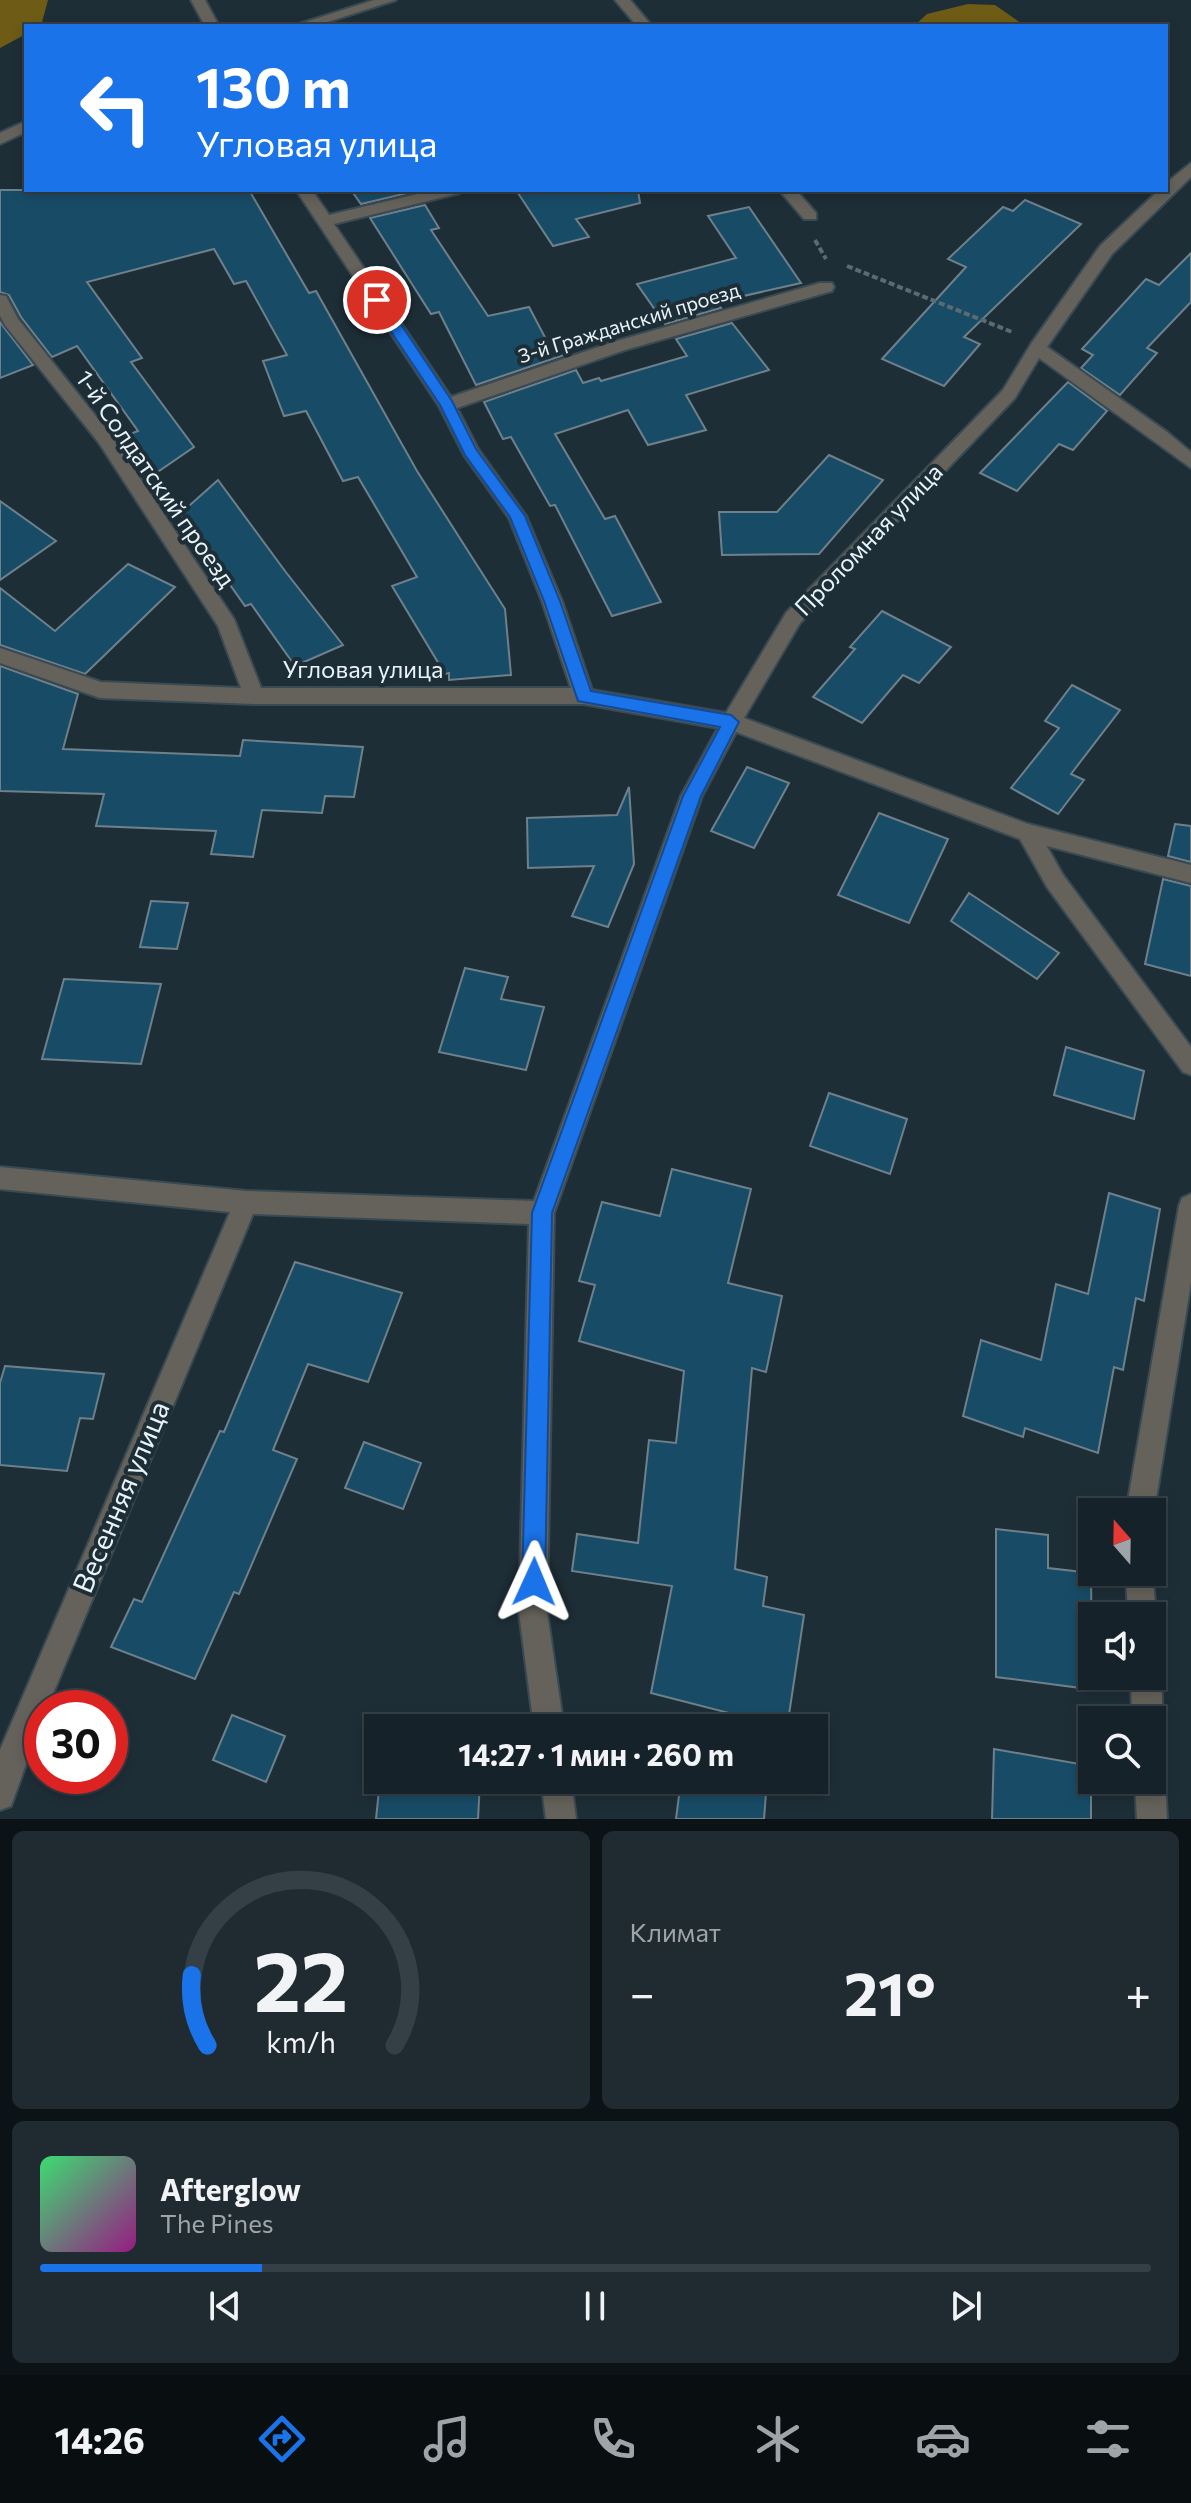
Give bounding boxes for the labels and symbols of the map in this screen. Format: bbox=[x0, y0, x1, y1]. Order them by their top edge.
pin bbox=[343, 266, 411, 334]
street label: 3-й Гражданский проезд bbox=[515, 277, 743, 367]
street label: 1-й Солдатский проезд bbox=[70, 364, 242, 592]
street label: Проломная улица bbox=[788, 457, 948, 621]
street label: Угловая улица bbox=[283, 654, 443, 683]
street label: Весенняя улица bbox=[64, 1396, 176, 1597]
north arrow bbox=[1078, 1498, 1166, 1586]
position arrow bbox=[492, 1540, 576, 1624]
speed limit sign: 30 bbox=[24, 1690, 128, 1794]

